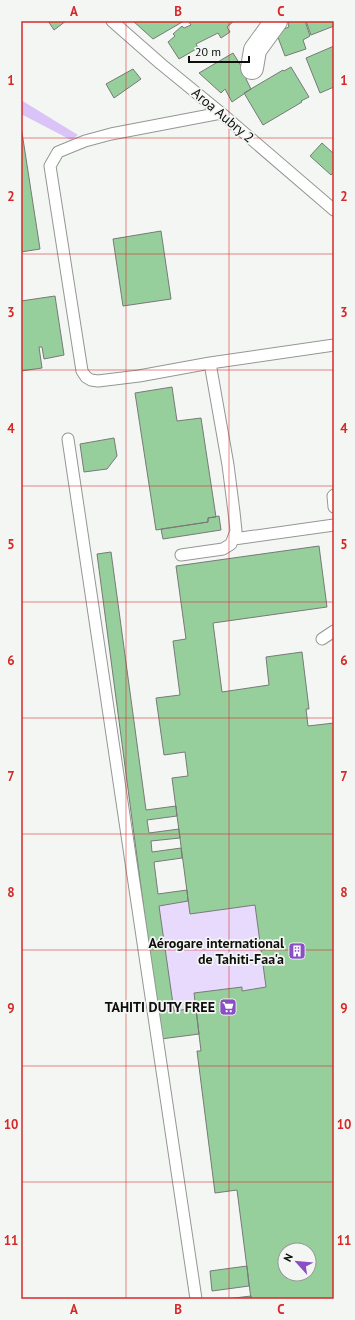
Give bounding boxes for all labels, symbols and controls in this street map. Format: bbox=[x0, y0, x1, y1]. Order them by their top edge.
text: A bbox=[70, 3, 78, 20]
text: B bbox=[174, 3, 182, 20]
text: C bbox=[277, 3, 285, 20]
scale bar bbox=[189, 38, 249, 64]
text: 20 m bbox=[195, 44, 221, 59]
text: 1 bbox=[7, 72, 15, 89]
text: 1 bbox=[340, 72, 348, 89]
street label: Aroa Aubry 2 bbox=[188, 84, 258, 146]
text: 2 bbox=[7, 188, 15, 205]
text: 2 bbox=[340, 188, 348, 205]
text: 3 bbox=[7, 304, 15, 321]
text: 3 bbox=[340, 304, 348, 321]
text: 4 bbox=[7, 420, 15, 437]
text: 4 bbox=[340, 420, 348, 437]
text: 5 bbox=[7, 536, 15, 553]
text: 5 bbox=[340, 536, 348, 553]
text: 6 bbox=[7, 652, 15, 669]
text: 6 bbox=[340, 652, 348, 669]
text: 7 bbox=[7, 768, 15, 785]
text: 7 bbox=[340, 768, 348, 785]
text: 8 bbox=[7, 884, 15, 901]
text: 8 bbox=[340, 884, 348, 901]
place label: Aérogare international de Tahiti-Faa'a bbox=[149, 934, 285, 968]
building icon: Aérogare international de Tahiti-Faa'a bbox=[287, 941, 307, 961]
supermarket icon: TAHITI DUTY FREE bbox=[218, 997, 238, 1017]
place label: TAHITI DUTY FREE bbox=[105, 998, 215, 1016]
text: 9 bbox=[7, 1000, 15, 1017]
text: 9 bbox=[340, 1000, 348, 1017]
text: 10 bbox=[4, 1116, 18, 1133]
text: 10 bbox=[337, 1116, 351, 1133]
text: 11 bbox=[4, 1232, 18, 1249]
text: 11 bbox=[337, 1232, 351, 1249]
north arrow bbox=[277, 1242, 317, 1282]
text: N bbox=[280, 1251, 296, 1264]
text: A bbox=[70, 1301, 78, 1318]
text: B bbox=[174, 1301, 182, 1318]
text: C bbox=[277, 1301, 285, 1318]

